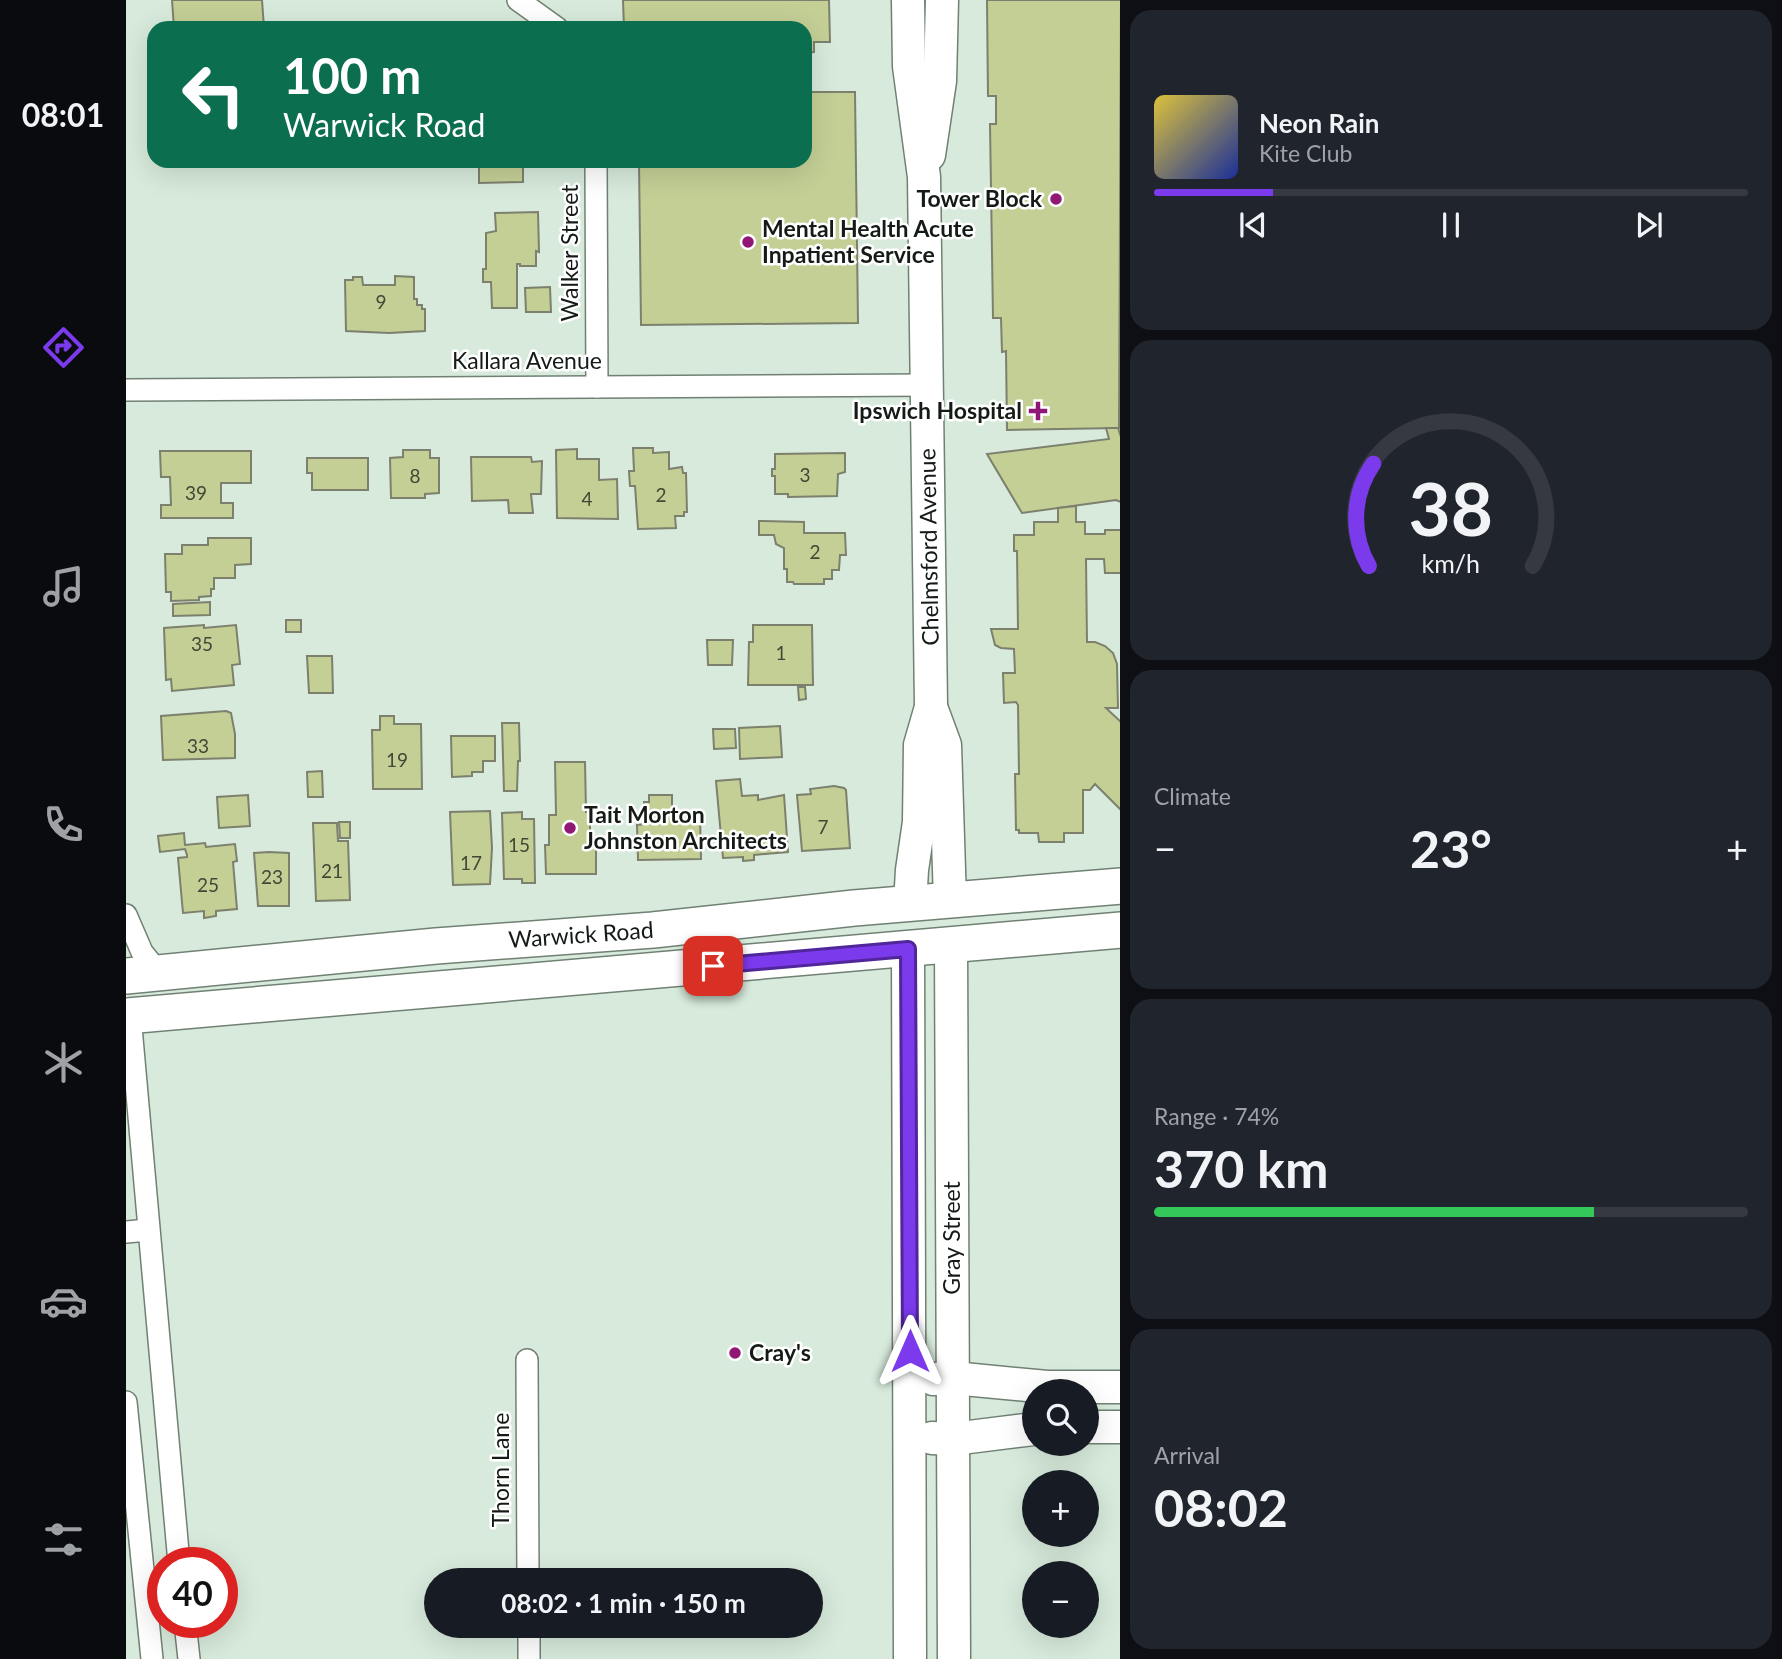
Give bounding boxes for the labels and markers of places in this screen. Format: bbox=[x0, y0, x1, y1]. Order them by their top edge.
place label: Tower Block bbox=[916, 184, 1043, 212]
marker: Tower Block bbox=[1048, 191, 1064, 207]
place label: Mental Health Acute Inpatient Service bbox=[762, 214, 974, 268]
marker: Mental Health Acute Inpatient Service bbox=[740, 234, 756, 250]
place label: Ipswich Hospital bbox=[853, 396, 1022, 424]
marker: Ipswich Hospital bbox=[1028, 401, 1048, 421]
place label: Tait Morton Johnston Architects bbox=[584, 800, 787, 854]
marker: Tait Morton Johnston Architects bbox=[562, 820, 578, 836]
pin bbox=[683, 936, 743, 996]
place label: Cray's bbox=[749, 1338, 811, 1366]
marker: Cray's bbox=[727, 1345, 743, 1361]

